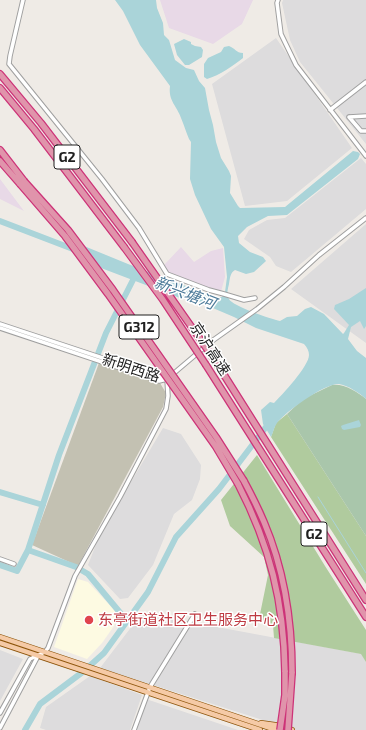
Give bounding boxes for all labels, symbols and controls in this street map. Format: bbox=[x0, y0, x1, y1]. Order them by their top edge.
road number: G2 bbox=[54, 145, 80, 169]
water label: 新兴塘河 bbox=[152, 273, 218, 313]
road number: G312 bbox=[119, 315, 159, 339]
street label: 京沪高速 bbox=[186, 319, 234, 379]
street label: 新明西路 bbox=[100, 350, 162, 386]
road number: G2 bbox=[301, 522, 327, 546]
place label: 东亭街道社区卫生服务中心 bbox=[98, 611, 278, 629]
marker: 东亭街道社区卫生服务中心 bbox=[83, 614, 95, 626]

